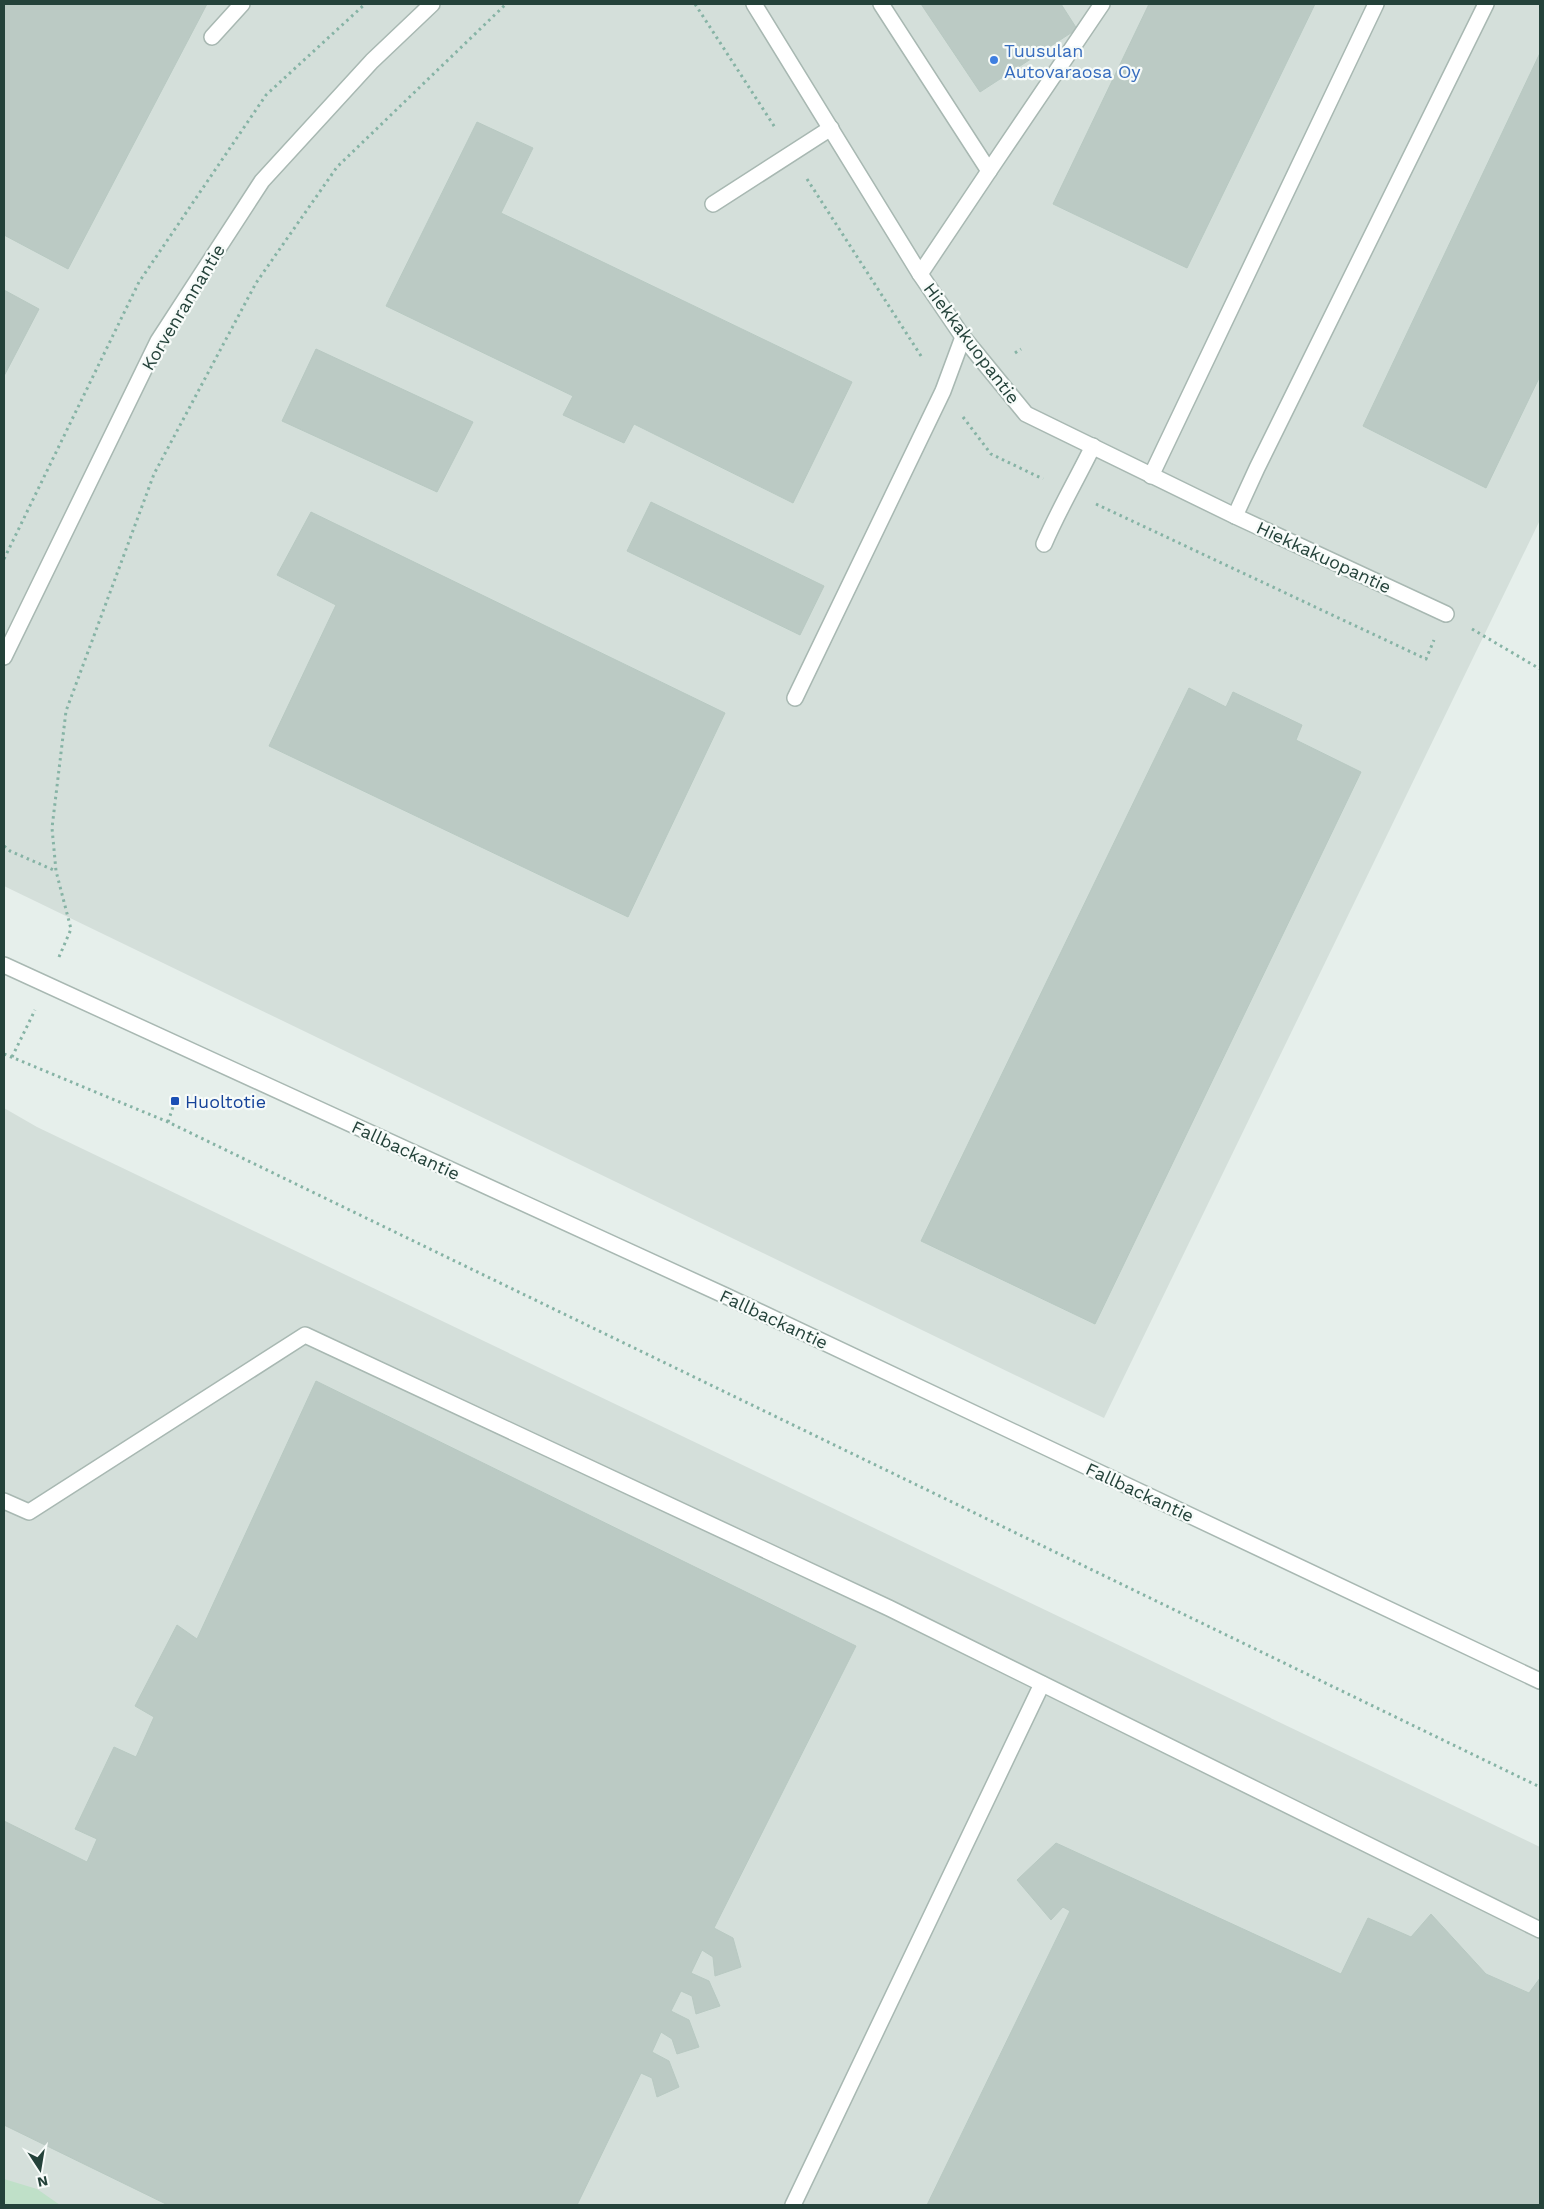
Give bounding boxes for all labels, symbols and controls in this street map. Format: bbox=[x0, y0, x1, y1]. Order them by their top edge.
place label: Tuusulan Autovaraosa Oy bbox=[1004, 40, 1141, 82]
marker: Tuusulan Autovaraosa Oy bbox=[988, 54, 1000, 66]
street label: Korvenrannantie bbox=[137, 240, 229, 374]
street label: Hiekkakuopantie bbox=[920, 278, 1024, 408]
street label: Hiekkakuopantie bbox=[1253, 517, 1395, 597]
place label: Huoltotie bbox=[185, 1091, 266, 1112]
marker: Huoltotie bbox=[169, 1095, 181, 1107]
street label: Fallbackantie bbox=[349, 1116, 463, 1184]
street label: Fallbackantie bbox=[717, 1285, 831, 1353]
street label: Fallbackantie bbox=[1083, 1458, 1197, 1526]
north arrow bbox=[15, 2144, 65, 2194]
text: N bbox=[36, 2173, 49, 2191]

